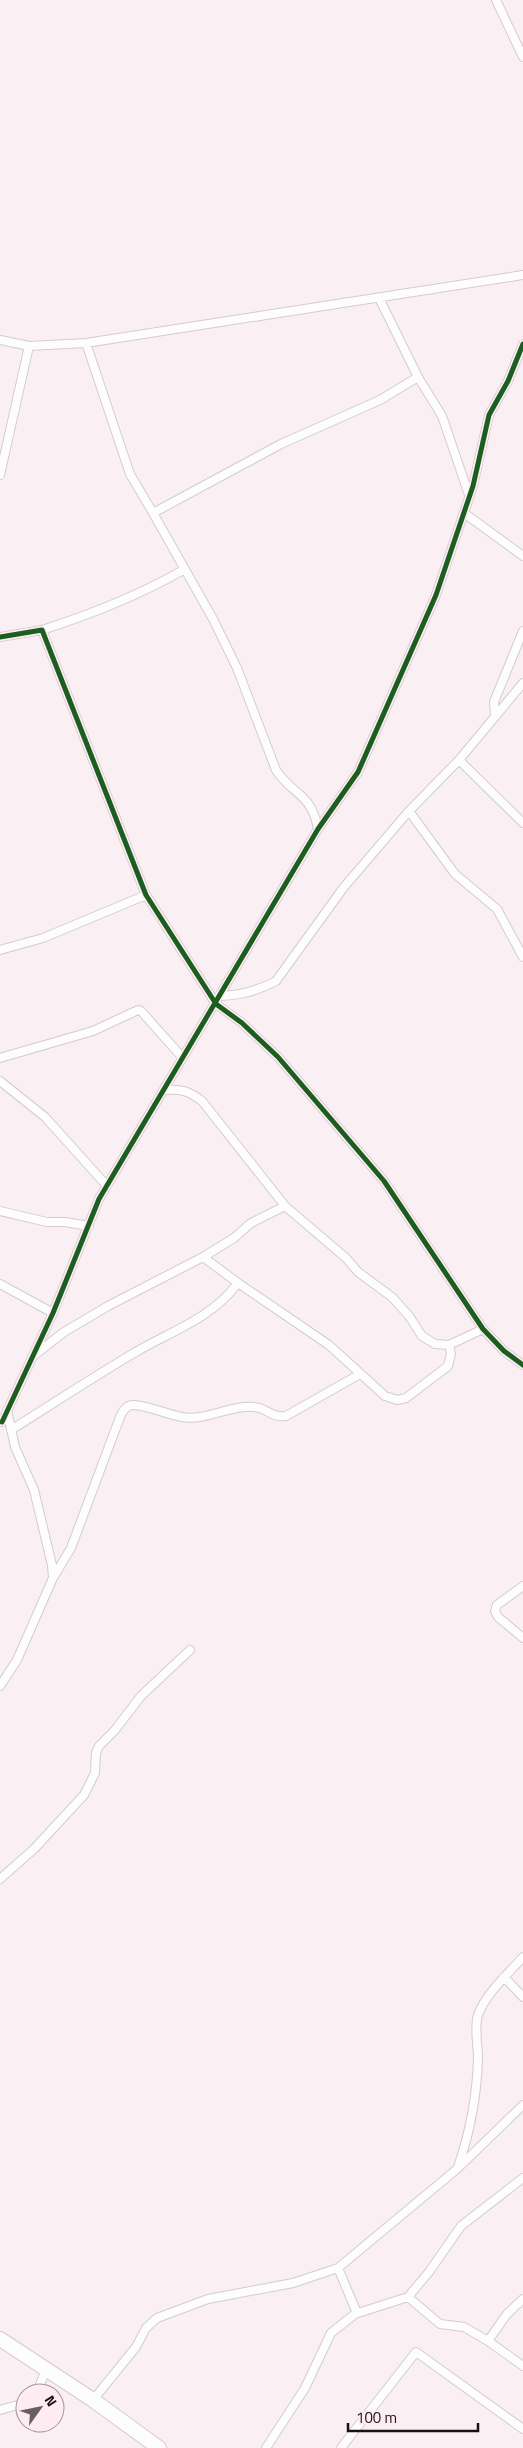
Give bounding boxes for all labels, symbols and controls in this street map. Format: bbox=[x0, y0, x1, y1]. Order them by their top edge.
north arrow bbox=[15, 2383, 65, 2433]
text: N bbox=[40, 2391, 63, 2410]
scale bar bbox=[348, 2400, 478, 2432]
text: 100 m bbox=[356, 2406, 397, 2429]

